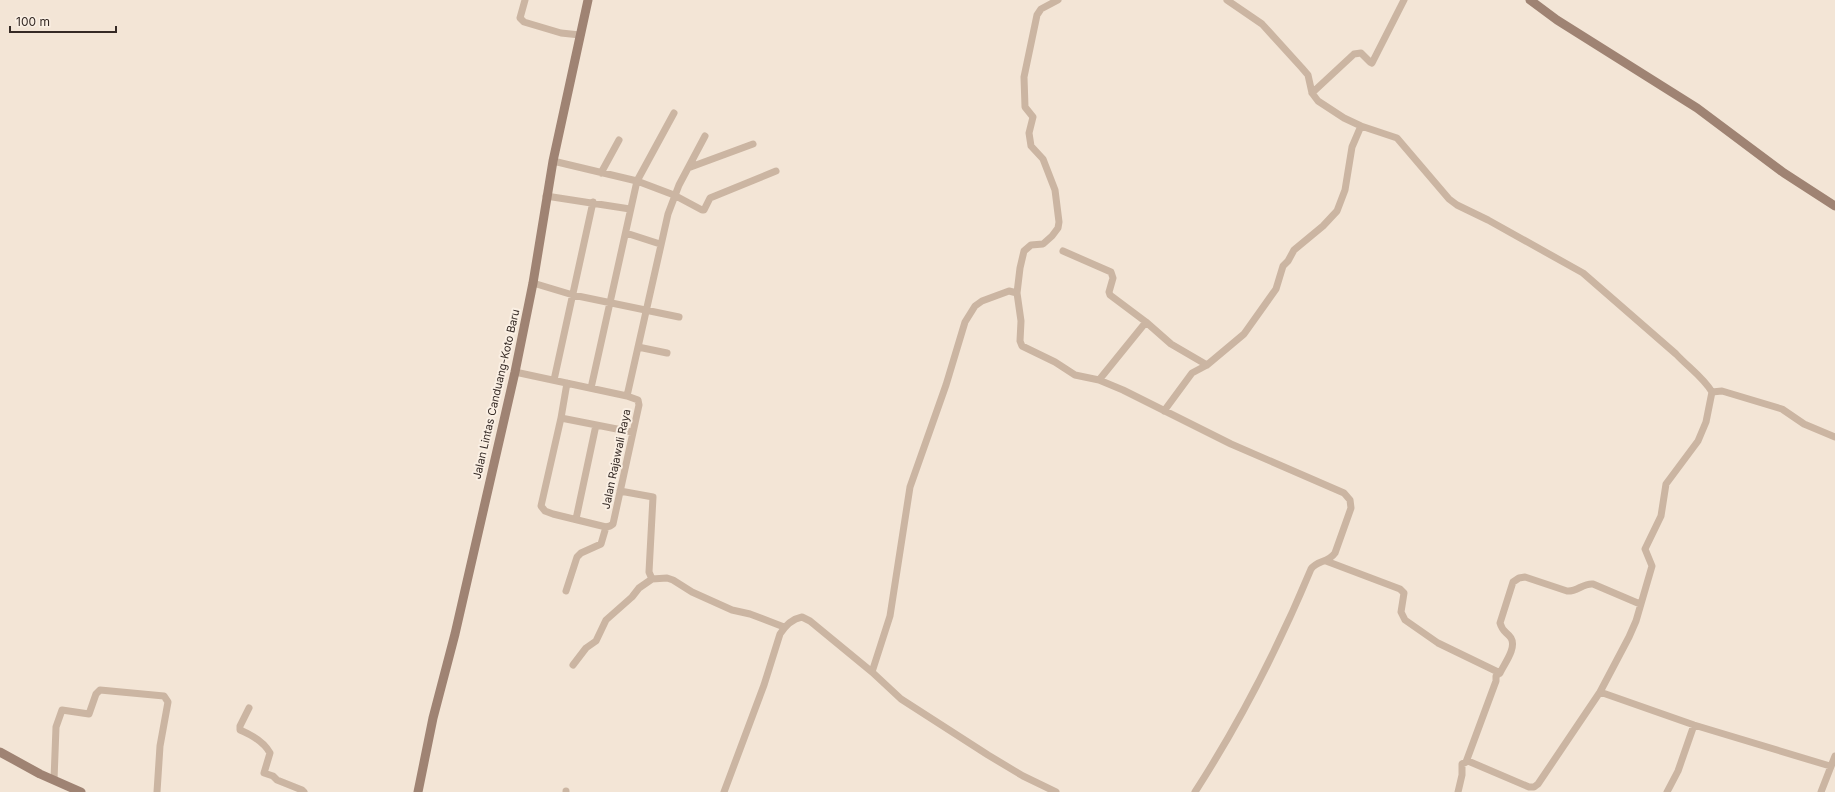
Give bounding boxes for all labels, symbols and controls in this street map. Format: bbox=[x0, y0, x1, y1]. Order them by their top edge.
scale bar bbox=[10, 8, 116, 34]
text: 100 m bbox=[16, 14, 50, 29]
street label: Jalan Lintas Canduang-Koto Baru bbox=[470, 308, 522, 480]
street label: Jalan Rajawali Raya bbox=[599, 408, 633, 510]

